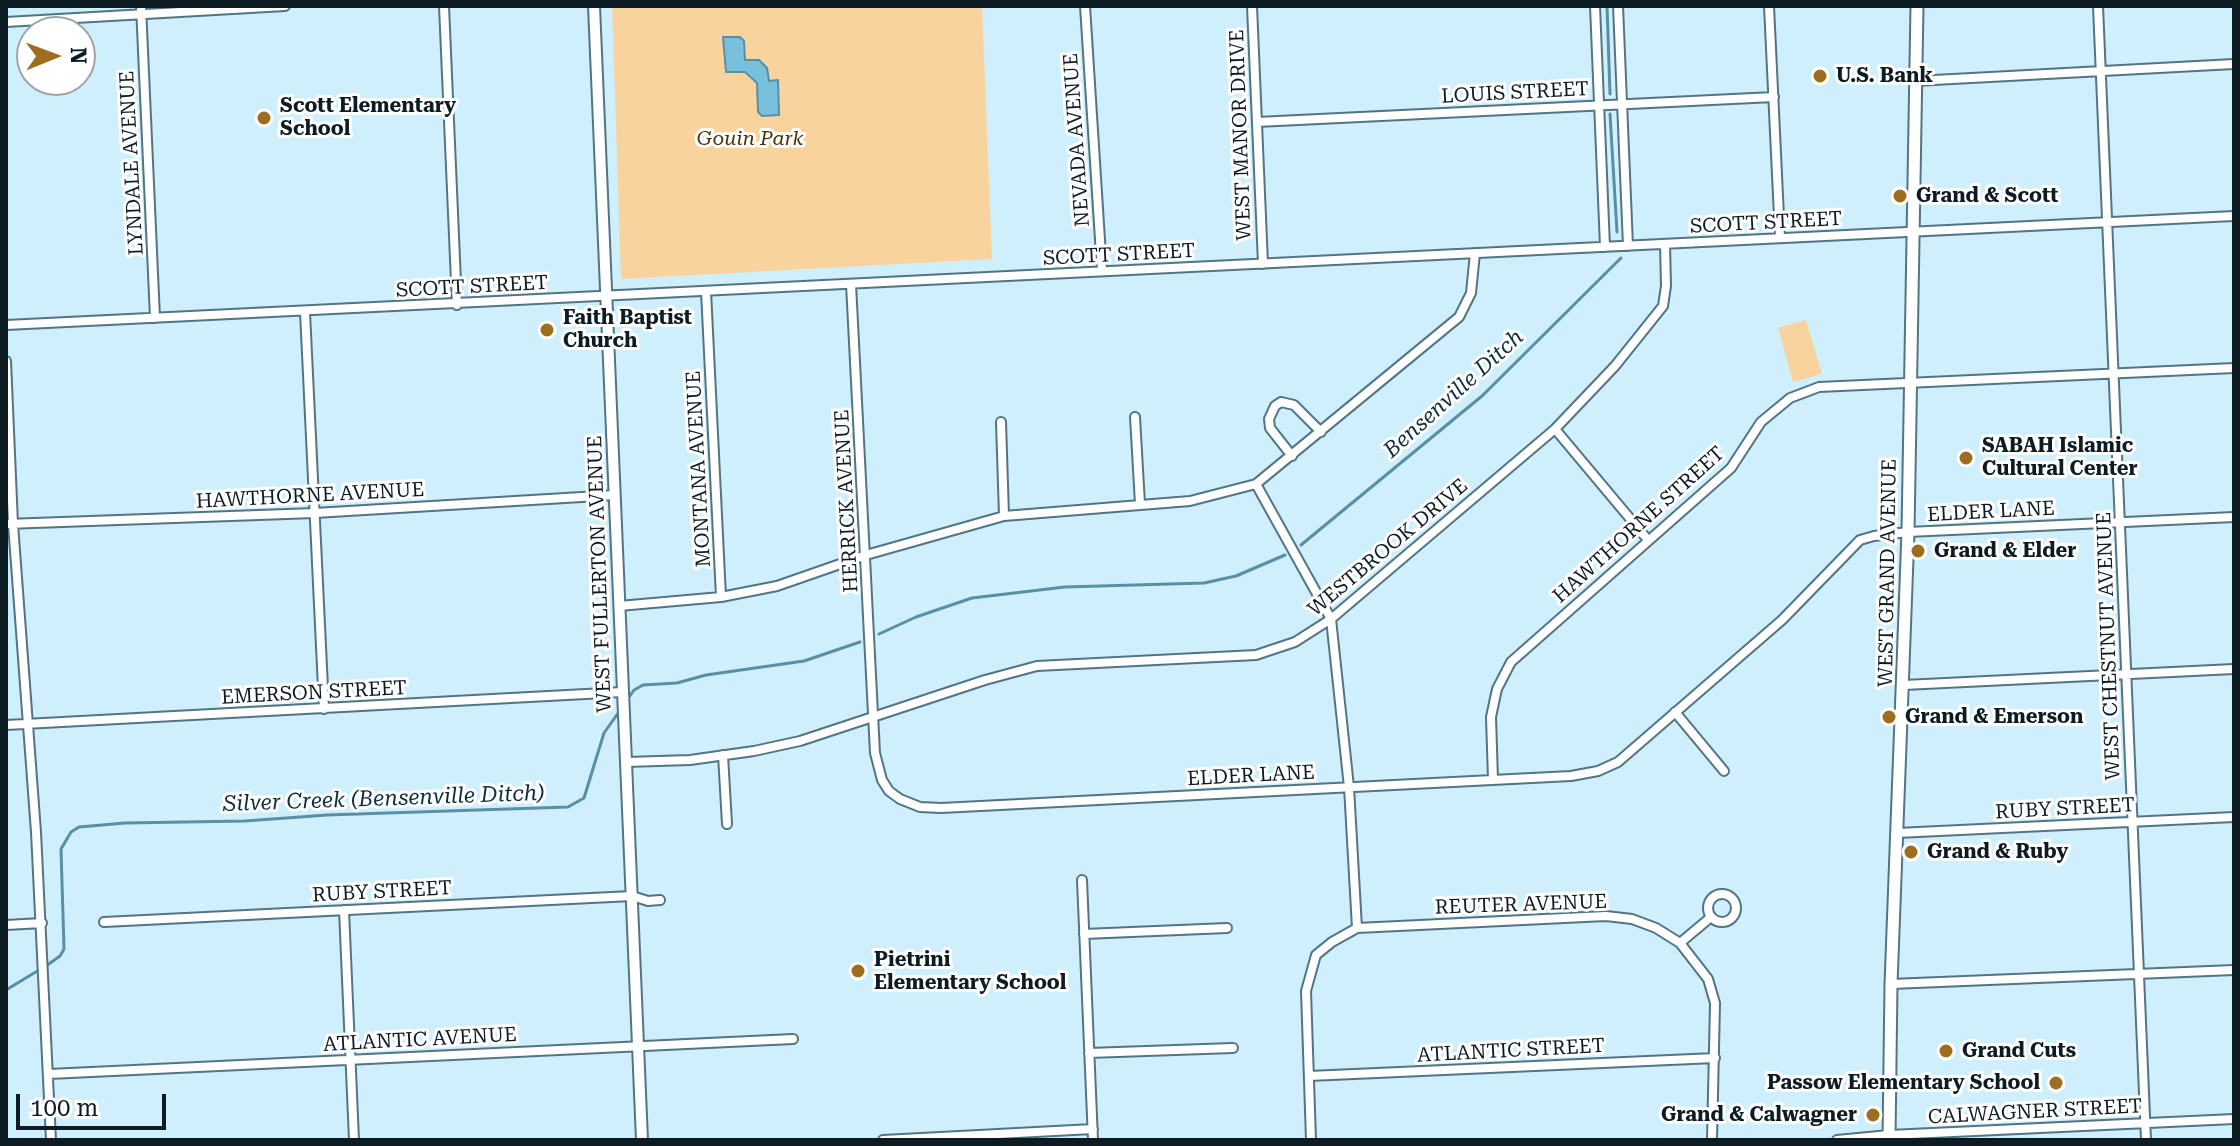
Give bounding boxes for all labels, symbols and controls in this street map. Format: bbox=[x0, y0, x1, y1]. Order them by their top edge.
north arrow bbox=[16, 16, 96, 96]
street label: WEST MANOR DRIVE bbox=[1225, 29, 1257, 241]
text: N bbox=[66, 47, 91, 64]
street label: NEVADA AVENUE bbox=[1059, 52, 1095, 228]
place label: U.S. Bank bbox=[1836, 64, 1933, 88]
marker: U.S. Bank bbox=[1811, 67, 1829, 85]
street label: LYNDALE AVENUE bbox=[115, 70, 149, 256]
street label: LOUIS STREET bbox=[1441, 77, 1589, 109]
place label: Scott Elementary School bbox=[280, 94, 456, 141]
marker: Scott Elementary School bbox=[255, 109, 273, 127]
park label: Gouin Park bbox=[697, 127, 803, 151]
place label: Grand & Scott bbox=[1916, 184, 2058, 208]
marker: Grand & Scott bbox=[1891, 187, 1909, 205]
street label: SCOTT STREET bbox=[1689, 207, 1843, 239]
street label: SCOTT STREET bbox=[1042, 239, 1196, 271]
street label: SCOTT STREET bbox=[395, 271, 549, 303]
place label: Faith Baptist Church bbox=[563, 306, 692, 353]
marker: Faith Baptist Church bbox=[538, 321, 556, 339]
water label: Bensenville Ditch bbox=[1379, 324, 1529, 464]
street label: MONTANA AVENUE bbox=[682, 370, 716, 568]
street label: HERRICK AVENUE bbox=[830, 409, 864, 593]
place label: SABAH Islamic Cultural Center bbox=[1982, 434, 2138, 481]
street label: WEST FULLERTON AVENUE bbox=[583, 435, 617, 713]
street label: HAWTHORNE STREET bbox=[1548, 442, 1730, 608]
marker: SABAH Islamic Cultural Center bbox=[1957, 449, 1975, 467]
street label: WEST GRAND AVENUE bbox=[1874, 459, 1902, 687]
street label: WESTBROOK DRIVE bbox=[1303, 474, 1473, 622]
street label: HAWTHORNE AVENUE bbox=[195, 478, 425, 514]
street label: ELDER LANE bbox=[1927, 497, 2055, 527]
street label: WEST CHESTNUT AVENUE bbox=[2092, 511, 2126, 781]
place label: Grand & Elder bbox=[1934, 539, 2076, 563]
marker: Grand & Elder bbox=[1909, 542, 1927, 560]
street label: EMERSON STREET bbox=[220, 676, 408, 710]
place label: Grand & Emerson bbox=[1905, 705, 2083, 729]
marker: Grand & Emerson bbox=[1880, 708, 1898, 726]
street label: ELDER LANE bbox=[1187, 761, 1315, 791]
water label: Silver Creek (Bensenville Ditch) bbox=[222, 780, 546, 818]
street label: RUBY STREET bbox=[1995, 793, 2135, 825]
place label: Grand & Ruby bbox=[1927, 840, 2068, 864]
marker: Grand & Ruby bbox=[1902, 843, 1920, 861]
street label: RUBY STREET bbox=[312, 876, 452, 908]
street label: REUTER AVENUE bbox=[1434, 890, 1608, 920]
place label: Pietrini Elementary School bbox=[874, 948, 1066, 995]
marker: Pietrini Elementary School bbox=[849, 962, 867, 980]
street label: ATLANTIC AVENUE bbox=[323, 1023, 517, 1057]
street label: ATLANTIC STREET bbox=[1417, 1034, 1605, 1068]
place label: Grand Cuts bbox=[1962, 1039, 2076, 1063]
marker: Grand Cuts bbox=[1937, 1042, 1955, 1060]
place label: Passow Elementary School bbox=[1767, 1071, 2040, 1095]
marker: Passow Elementary School bbox=[2047, 1074, 2065, 1092]
scale bar bbox=[20, 1078, 170, 1128]
text: 100 m bbox=[30, 1094, 98, 1122]
street label: CALWAGNER STREET bbox=[1927, 1094, 2143, 1130]
place label: Grand & Calwagner bbox=[1661, 1103, 1857, 1127]
marker: Grand & Calwagner bbox=[1864, 1106, 1882, 1124]

